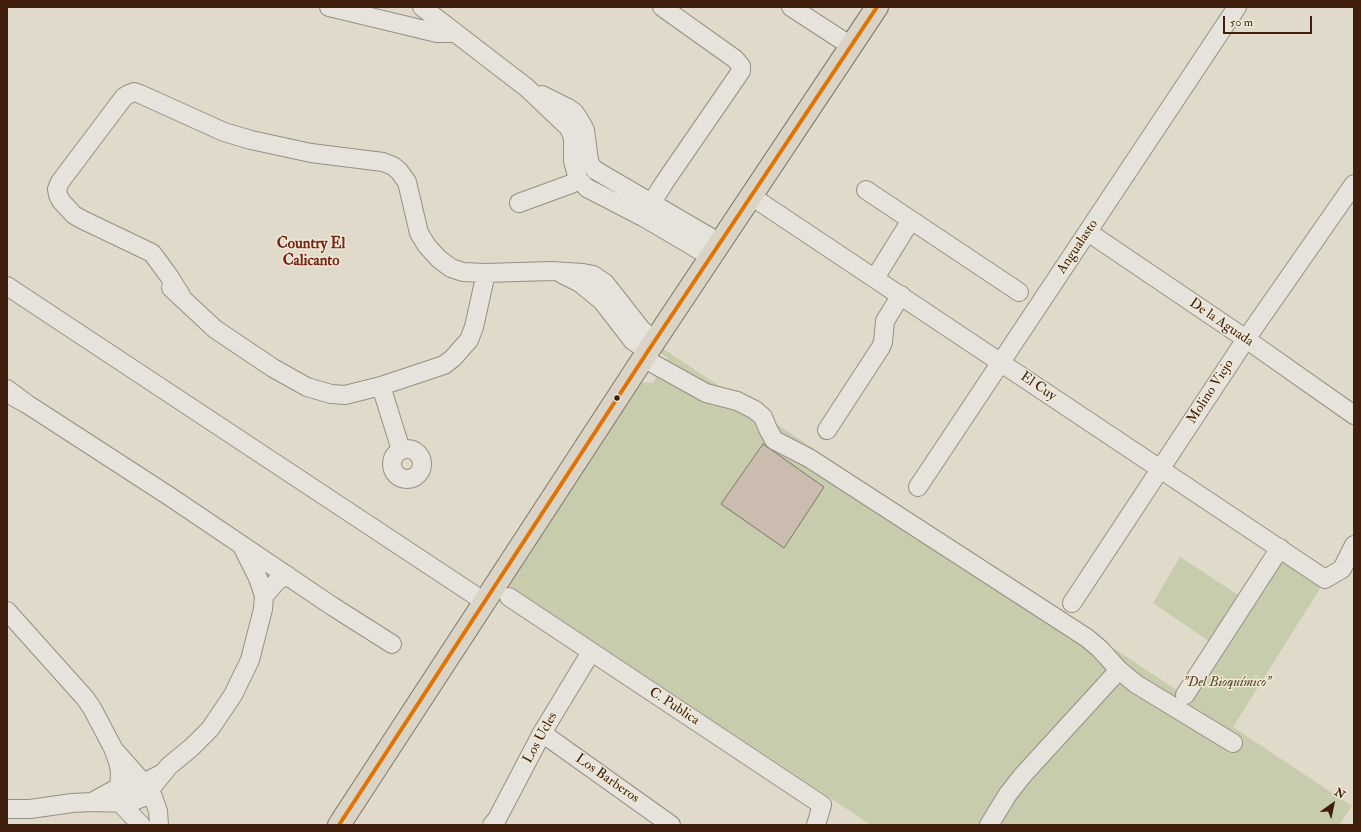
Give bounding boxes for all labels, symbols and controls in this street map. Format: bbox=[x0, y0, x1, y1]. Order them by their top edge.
scale bar bbox=[1225, 8, 1314, 34]
text: 50 m bbox=[1230, 15, 1253, 30]
street label: Angualasto bbox=[1054, 217, 1102, 277]
district label: Country El Calicanto bbox=[277, 236, 345, 271]
street label: De la Aguada bbox=[1186, 295, 1256, 351]
street label: Molino Viejo bbox=[1184, 357, 1238, 427]
street label: El Cuy bbox=[1017, 369, 1059, 405]
unlabelled marker bbox=[612, 393, 622, 403]
park label: "Del Bioquímico" bbox=[1183, 675, 1271, 691]
street label: C. Publica bbox=[646, 685, 702, 729]
street label: Los Ucles bbox=[520, 709, 562, 767]
street label: Los Barberos bbox=[572, 751, 642, 807]
north arrow bbox=[1313, 784, 1353, 824]
text: N bbox=[1332, 785, 1347, 802]

